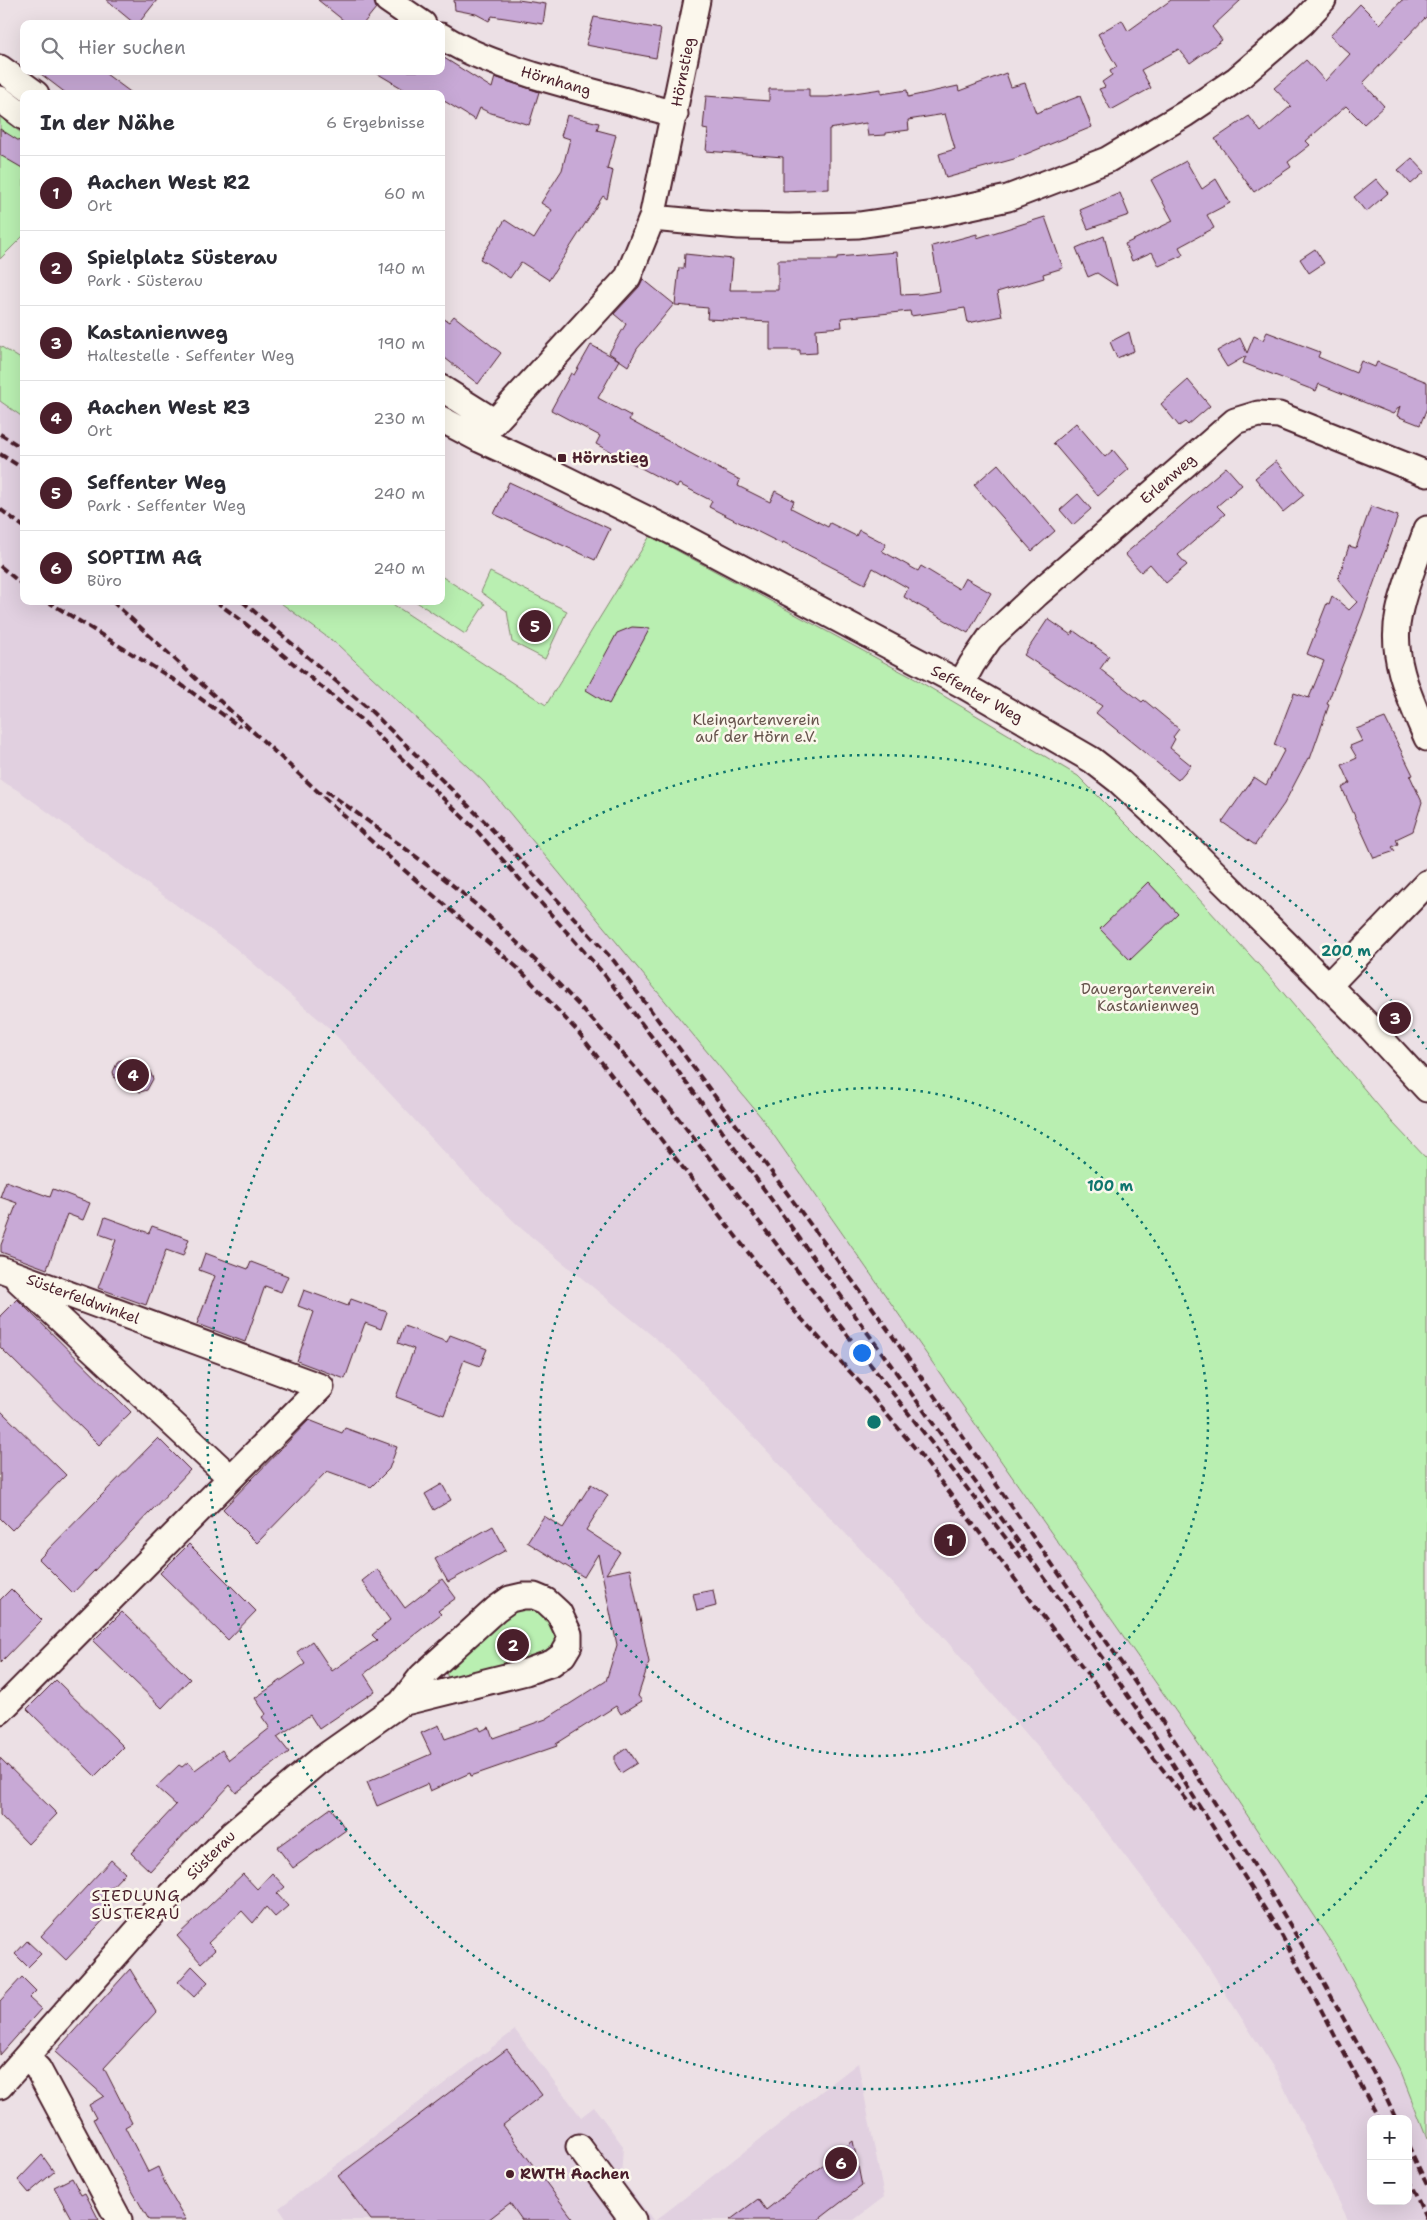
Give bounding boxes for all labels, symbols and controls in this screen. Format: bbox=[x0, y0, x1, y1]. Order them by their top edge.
search box bbox=[20, 20, 445, 75]
icon: search bbox=[38, 34, 66, 62]
text: Hier suchen bbox=[78, 35, 186, 60]
street label: Hörnstieg bbox=[666, 36, 700, 108]
street label: Hörnhang bbox=[518, 61, 594, 101]
text: In der Nähe bbox=[40, 109, 175, 137]
text: 6 Ergebnisse bbox=[326, 112, 425, 133]
text: Aachen West R2 bbox=[87, 170, 250, 195]
text: 1 bbox=[52, 183, 60, 204]
text: 60 m bbox=[384, 183, 425, 204]
text: Ort bbox=[87, 195, 113, 216]
text: Spielplatz Süsterau bbox=[87, 245, 278, 270]
text: 2 bbox=[50, 258, 62, 279]
text: 140 m bbox=[378, 258, 425, 279]
text: Park · Süsterau bbox=[87, 270, 203, 291]
text: Kastanienweg bbox=[87, 320, 228, 345]
text: 3 bbox=[50, 333, 62, 354]
text: 190 m bbox=[378, 333, 425, 354]
text: Haltestelle · Seffenter Weg bbox=[87, 345, 294, 366]
text: Aachen West R3 bbox=[87, 395, 250, 420]
text: 4 bbox=[50, 408, 62, 429]
text: 230 m bbox=[373, 408, 425, 429]
text: Ort bbox=[87, 420, 113, 441]
place label: Hörnstieg bbox=[572, 448, 649, 468]
street label: Erlenweg bbox=[1136, 449, 1200, 509]
marker: Hörnstieg bbox=[556, 452, 568, 464]
text: Seffenter Weg bbox=[87, 470, 226, 495]
text: 5 bbox=[51, 483, 61, 504]
text: 240 m bbox=[373, 483, 425, 504]
text: Park · Seffenter Weg bbox=[87, 495, 246, 516]
text: SOPTIM AG bbox=[87, 545, 202, 570]
text: 6 bbox=[50, 558, 62, 579]
text: 240 m bbox=[373, 558, 425, 579]
text: Büro bbox=[87, 570, 122, 591]
pin: 5 bbox=[519, 607, 551, 645]
street label: Seffenter Weg bbox=[927, 660, 1027, 728]
park label: Kleingartenverein auf der Hörn e.V. bbox=[692, 710, 820, 747]
text: 200 m bbox=[1321, 941, 1371, 961]
park label: Dauergartenverein Kastanienweg bbox=[1081, 979, 1215, 1016]
pin: 3 bbox=[1379, 999, 1411, 1037]
pin: 4 bbox=[117, 1056, 149, 1094]
text: 100 m bbox=[1087, 1176, 1133, 1196]
street label: Süsterfeldwinkel bbox=[24, 1269, 143, 1329]
your location bbox=[849, 1340, 875, 1366]
centre of rings bbox=[865, 1413, 883, 1431]
pin: 1 bbox=[934, 1521, 966, 1559]
pin: 2 bbox=[497, 1626, 529, 1664]
street label: Süsterau bbox=[182, 1826, 240, 1884]
district label: SIEDLUNG SÜSTERAU bbox=[91, 1885, 181, 1924]
map controls bbox=[1367, 2115, 1412, 2205]
button: + bbox=[1367, 2115, 1412, 2160]
pin: 6 bbox=[825, 2144, 857, 2182]
button: − bbox=[1367, 2160, 1412, 2205]
place label: RWTH Aachen bbox=[520, 2164, 629, 2184]
marker: RWTH Aachen bbox=[504, 2168, 516, 2180]

